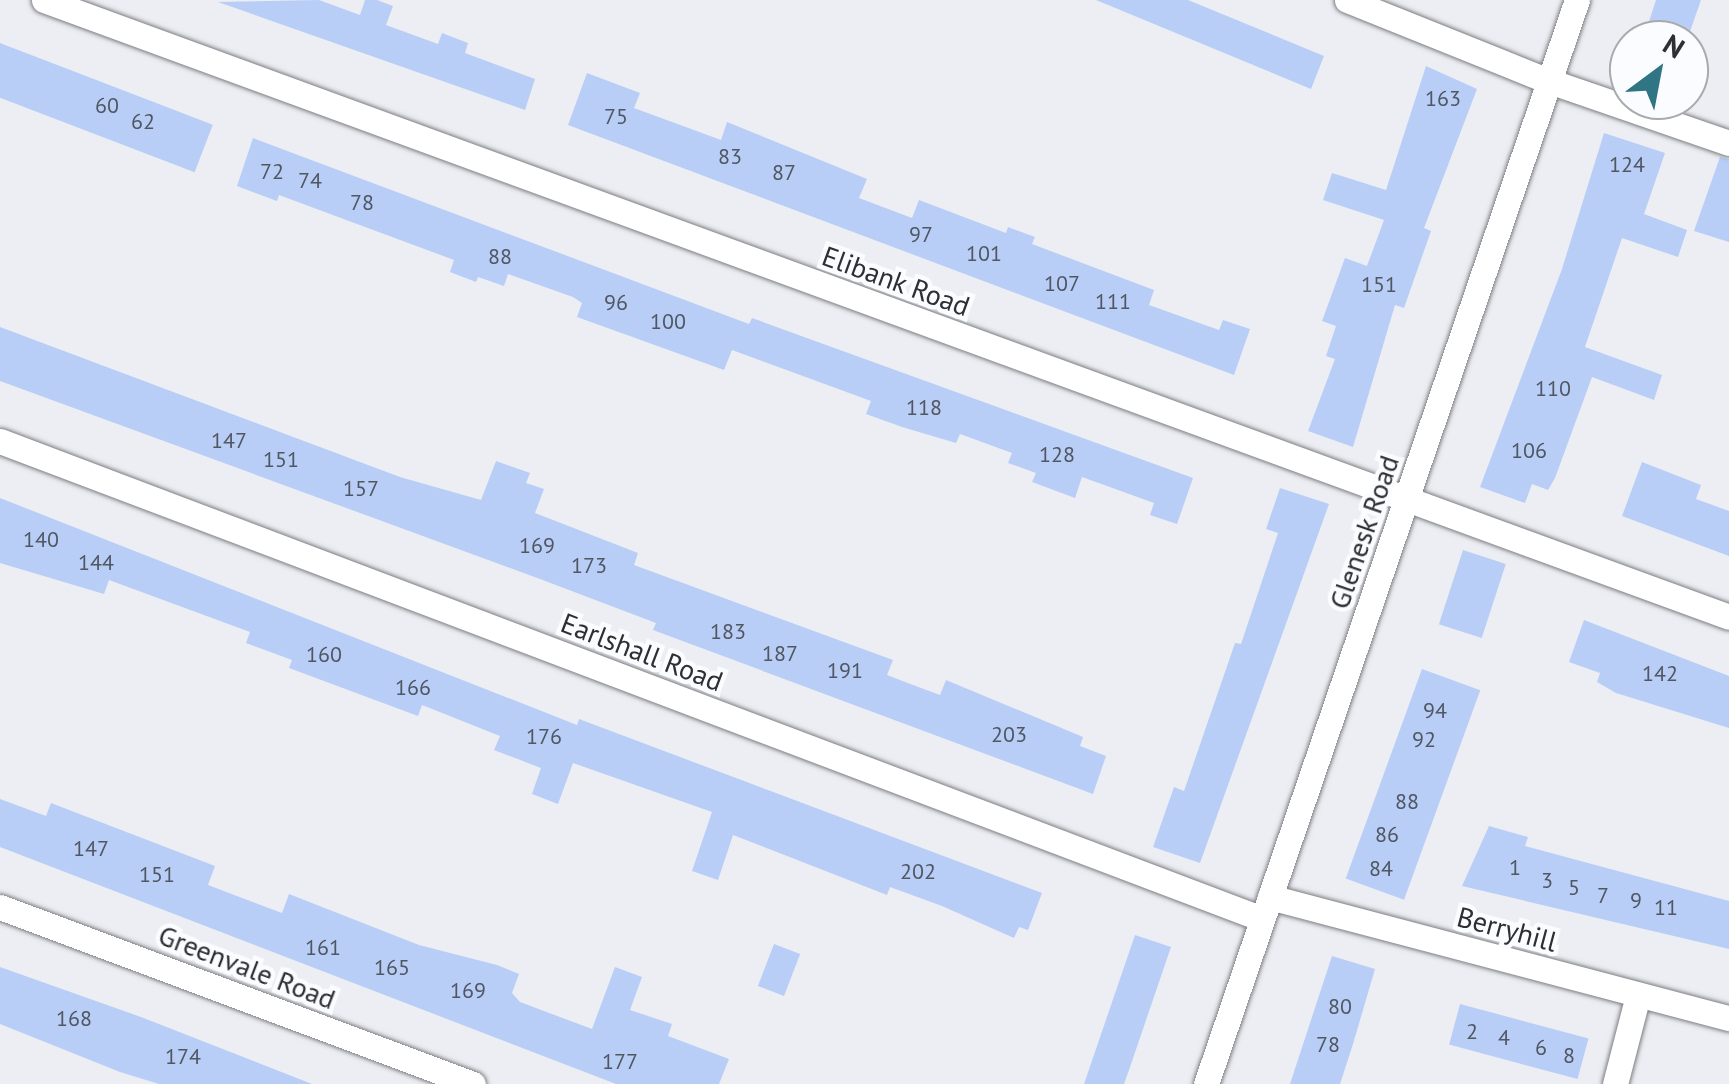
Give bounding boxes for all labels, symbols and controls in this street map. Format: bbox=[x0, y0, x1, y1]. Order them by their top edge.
north arrow bbox=[1609, 20, 1709, 120]
text: N bbox=[1656, 25, 1692, 66]
house number: 163 bbox=[1425, 86, 1461, 112]
house number: 60 bbox=[95, 93, 119, 119]
house number: 75 bbox=[604, 104, 628, 130]
house number: 62 bbox=[131, 109, 155, 135]
house number: 83 bbox=[718, 144, 742, 170]
house number: 124 bbox=[1609, 152, 1645, 178]
house number: 72 bbox=[260, 159, 284, 185]
house number: 87 bbox=[772, 160, 796, 186]
house number: 74 bbox=[298, 168, 322, 194]
house number: 78 bbox=[350, 190, 374, 216]
house number: 97 bbox=[909, 222, 933, 248]
street label: Elibank Road bbox=[817, 239, 975, 323]
house number: 101 bbox=[966, 241, 1002, 267]
house number: 88 bbox=[488, 244, 512, 270]
house number: 107 bbox=[1044, 271, 1080, 297]
house number: 151 bbox=[1361, 272, 1397, 298]
house number: 111 bbox=[1095, 289, 1131, 315]
house number: 96 bbox=[604, 290, 628, 316]
house number: 100 bbox=[650, 309, 686, 335]
house number: 110 bbox=[1535, 376, 1571, 402]
house number: 118 bbox=[906, 395, 942, 421]
house number: 147 bbox=[211, 428, 247, 454]
house number: 106 bbox=[1511, 438, 1547, 464]
house number: 128 bbox=[1039, 442, 1075, 468]
house number: 151 bbox=[263, 447, 299, 473]
street label: Glenesk Road bbox=[1322, 450, 1406, 614]
house number: 157 bbox=[343, 476, 379, 502]
house number: 140 bbox=[23, 527, 59, 553]
house number: 169 bbox=[519, 533, 555, 559]
house number: 144 bbox=[78, 550, 114, 576]
house number: 173 bbox=[571, 553, 607, 579]
street label: Earlshall Road bbox=[556, 606, 728, 698]
house number: 183 bbox=[710, 619, 746, 645]
house number: 187 bbox=[762, 641, 798, 667]
house number: 160 bbox=[306, 642, 342, 668]
house number: 191 bbox=[827, 658, 863, 684]
house number: 142 bbox=[1642, 661, 1678, 687]
house number: 166 bbox=[395, 675, 431, 701]
house number: 94 bbox=[1423, 698, 1447, 724]
house number: 203 bbox=[991, 722, 1027, 748]
house number: 176 bbox=[526, 724, 562, 750]
house number: 92 bbox=[1412, 727, 1436, 753]
house number: 88 bbox=[1395, 789, 1419, 815]
house number: 86 bbox=[1375, 822, 1399, 848]
house number: 147 bbox=[73, 836, 109, 862]
house number: 1 bbox=[1509, 855, 1521, 881]
house number: 84 bbox=[1369, 856, 1393, 882]
house number: 202 bbox=[900, 859, 936, 885]
house number: 151 bbox=[139, 862, 175, 888]
house number: 3 bbox=[1541, 868, 1553, 894]
house number: 5 bbox=[1568, 875, 1580, 901]
house number: 7 bbox=[1597, 883, 1609, 909]
house number: 9 bbox=[1630, 888, 1642, 914]
house number: 11 bbox=[1654, 895, 1678, 921]
street label: Berryhill bbox=[1453, 900, 1561, 958]
street label: Greenvale Road bbox=[154, 918, 340, 1016]
house number: 161 bbox=[305, 935, 341, 961]
house number: 165 bbox=[374, 955, 410, 981]
house number: 169 bbox=[450, 978, 486, 1004]
house number: 80 bbox=[1328, 994, 1352, 1020]
house number: 168 bbox=[56, 1006, 92, 1032]
house number: 2 bbox=[1466, 1019, 1478, 1045]
house number: 4 bbox=[1498, 1025, 1510, 1051]
house number: 78 bbox=[1316, 1032, 1340, 1058]
house number: 6 bbox=[1535, 1035, 1547, 1061]
house number: 8 bbox=[1563, 1043, 1575, 1069]
house number: 174 bbox=[165, 1044, 201, 1070]
house number: 177 bbox=[602, 1049, 638, 1075]

